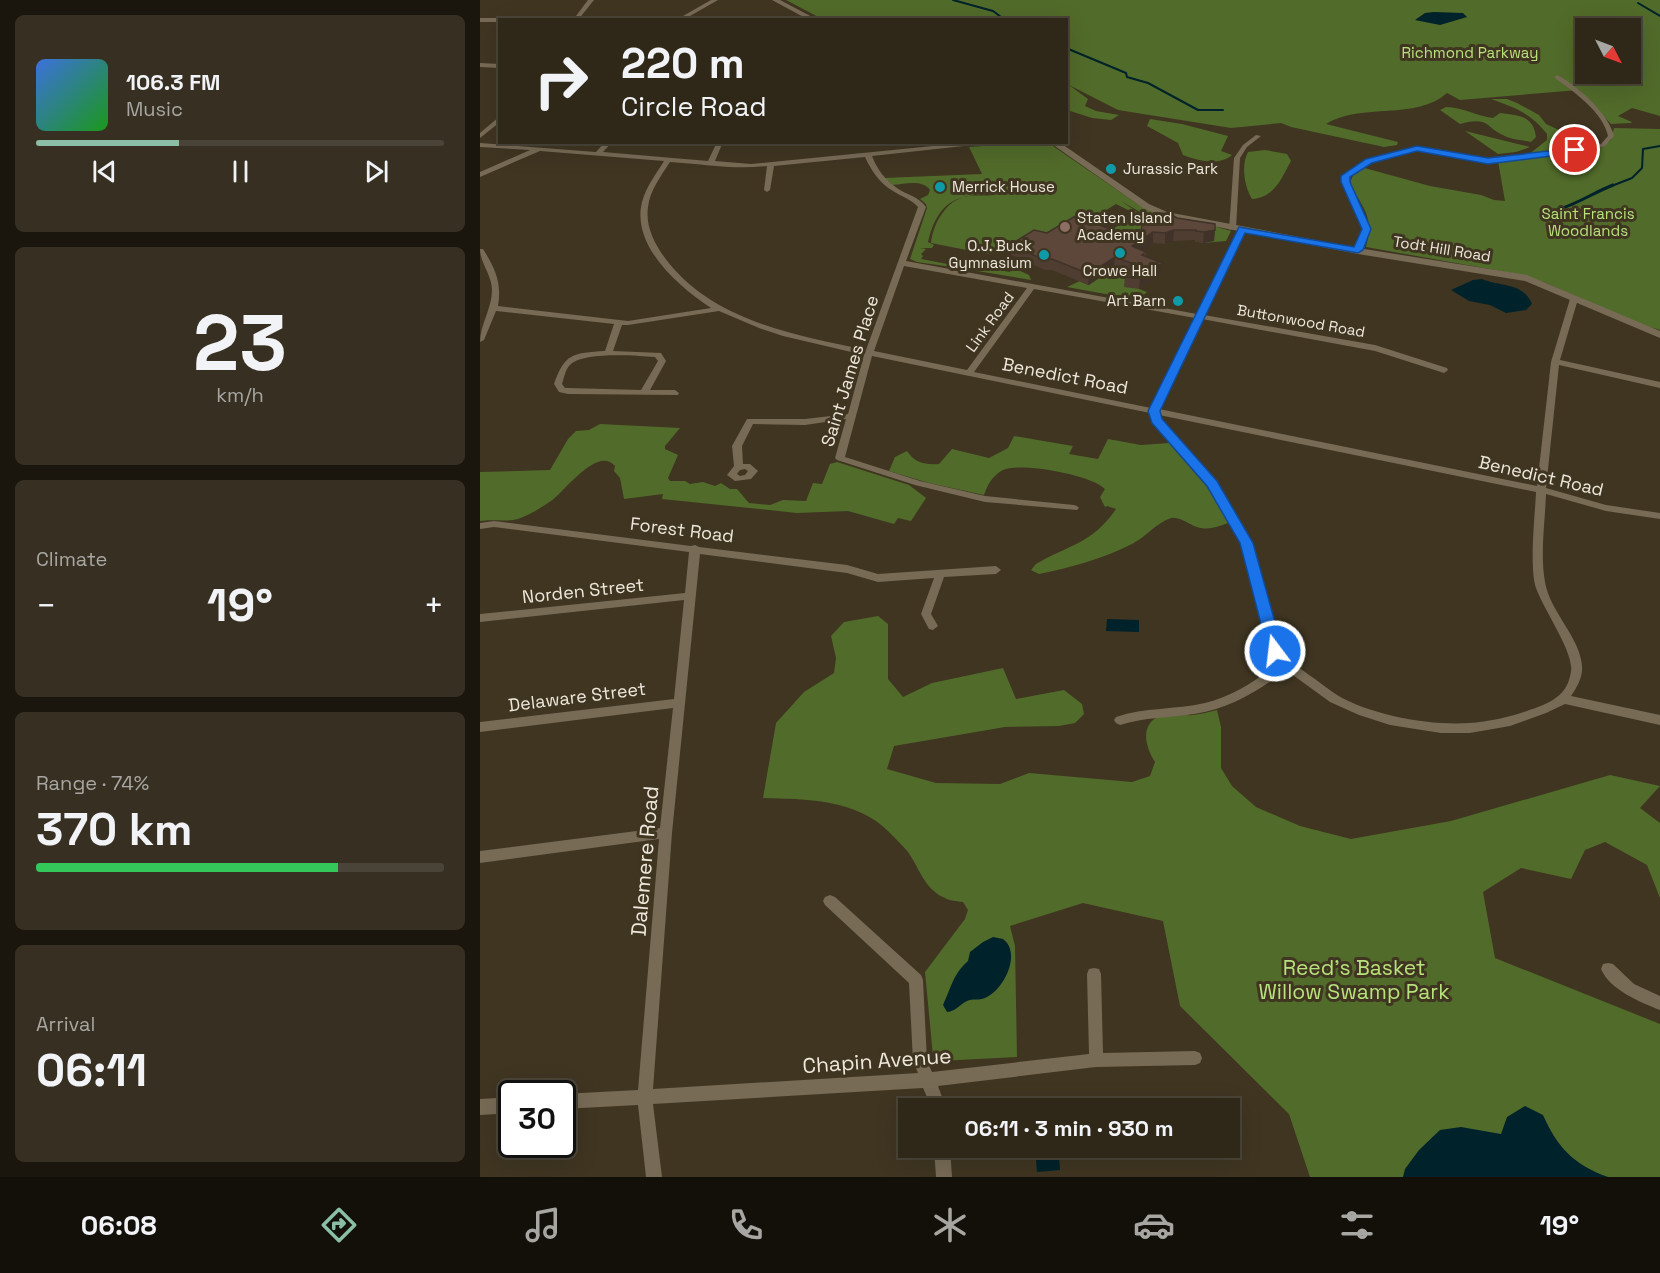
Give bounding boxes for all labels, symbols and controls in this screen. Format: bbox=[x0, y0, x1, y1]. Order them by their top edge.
north arrow bbox=[1575, 18, 1641, 84]
map controls bbox=[1575, 18, 1641, 84]
text: 220 m bbox=[621, 37, 745, 90]
icon: right bbox=[522, 42, 600, 120]
park label: Richmond Parkway bbox=[1402, 43, 1538, 62]
text: 106.3 FM bbox=[126, 68, 220, 96]
text: Circle Road bbox=[621, 89, 767, 124]
text: Music bbox=[126, 96, 183, 122]
pin bbox=[1549, 124, 1600, 175]
icon: arrive bbox=[1558, 133, 1591, 166]
icon: previous bbox=[88, 155, 121, 188]
icon: pause bbox=[224, 155, 257, 188]
icon: next bbox=[360, 155, 393, 188]
place label: Jurassic Park bbox=[1123, 159, 1218, 178]
marker: Jurassic Park bbox=[1104, 162, 1118, 176]
place label: Merrick House bbox=[952, 177, 1055, 196]
marker: Merrick House bbox=[933, 180, 947, 194]
park label: Saint Francis Woodlands bbox=[1541, 204, 1635, 240]
place label: Staten Island Academy bbox=[1077, 208, 1172, 244]
marker: Staten Island Academy bbox=[1058, 220, 1072, 234]
street label: Todt Hill Road bbox=[1392, 231, 1492, 266]
place label: O.J. Buck Gymnasium bbox=[949, 236, 1032, 272]
marker: Crowe Hall bbox=[1113, 246, 1127, 260]
marker: O.J. Buck Gymnasium bbox=[1037, 248, 1051, 262]
place label: Crowe Hall bbox=[1083, 261, 1157, 280]
street label: Link Road bbox=[961, 288, 1018, 356]
place label: Art Barn bbox=[1107, 291, 1166, 310]
street label: Saint James Place bbox=[816, 292, 883, 449]
text: 23 bbox=[193, 293, 287, 393]
marker: Art Barn bbox=[1171, 294, 1185, 308]
street label: Buttonwood Road bbox=[1235, 300, 1367, 341]
street label: Benedict Road bbox=[1000, 352, 1130, 399]
text: km/h bbox=[216, 382, 264, 408]
street label: Benedict Road bbox=[1476, 450, 1606, 501]
street label: Forest Road bbox=[629, 512, 735, 547]
text: Climate bbox=[36, 546, 107, 572]
street label: Norden Street bbox=[521, 573, 645, 608]
text: 19° bbox=[207, 577, 273, 634]
text: − bbox=[36, 585, 56, 627]
text: + bbox=[424, 585, 444, 627]
position arrow bbox=[1243, 619, 1307, 683]
street label: Delaware Street bbox=[507, 677, 647, 716]
text: Range · 74% bbox=[36, 770, 149, 796]
street label: Dalemere Road bbox=[624, 785, 665, 937]
text: 370 km bbox=[36, 801, 193, 858]
park label: Reed's Basket Willow Swamp Park bbox=[1258, 954, 1450, 1005]
text: Arrival bbox=[36, 1011, 95, 1037]
text: 06:11 bbox=[36, 1042, 147, 1099]
street label: Chapin Avenue bbox=[802, 1042, 952, 1079]
speed limit sign: 30 bbox=[498, 1080, 576, 1158]
text: 06:11 · 3 min · 930 m bbox=[964, 1114, 1174, 1142]
icon: directions bbox=[318, 1204, 360, 1246]
icon: music bbox=[522, 1204, 564, 1246]
icon: phone bbox=[725, 1204, 767, 1246]
icon: climate bbox=[929, 1204, 971, 1246]
icon: car bbox=[1133, 1204, 1175, 1246]
icon: filters bbox=[1336, 1204, 1378, 1246]
text: 06:08 bbox=[81, 1208, 157, 1243]
text: 19° bbox=[1540, 1208, 1579, 1243]

